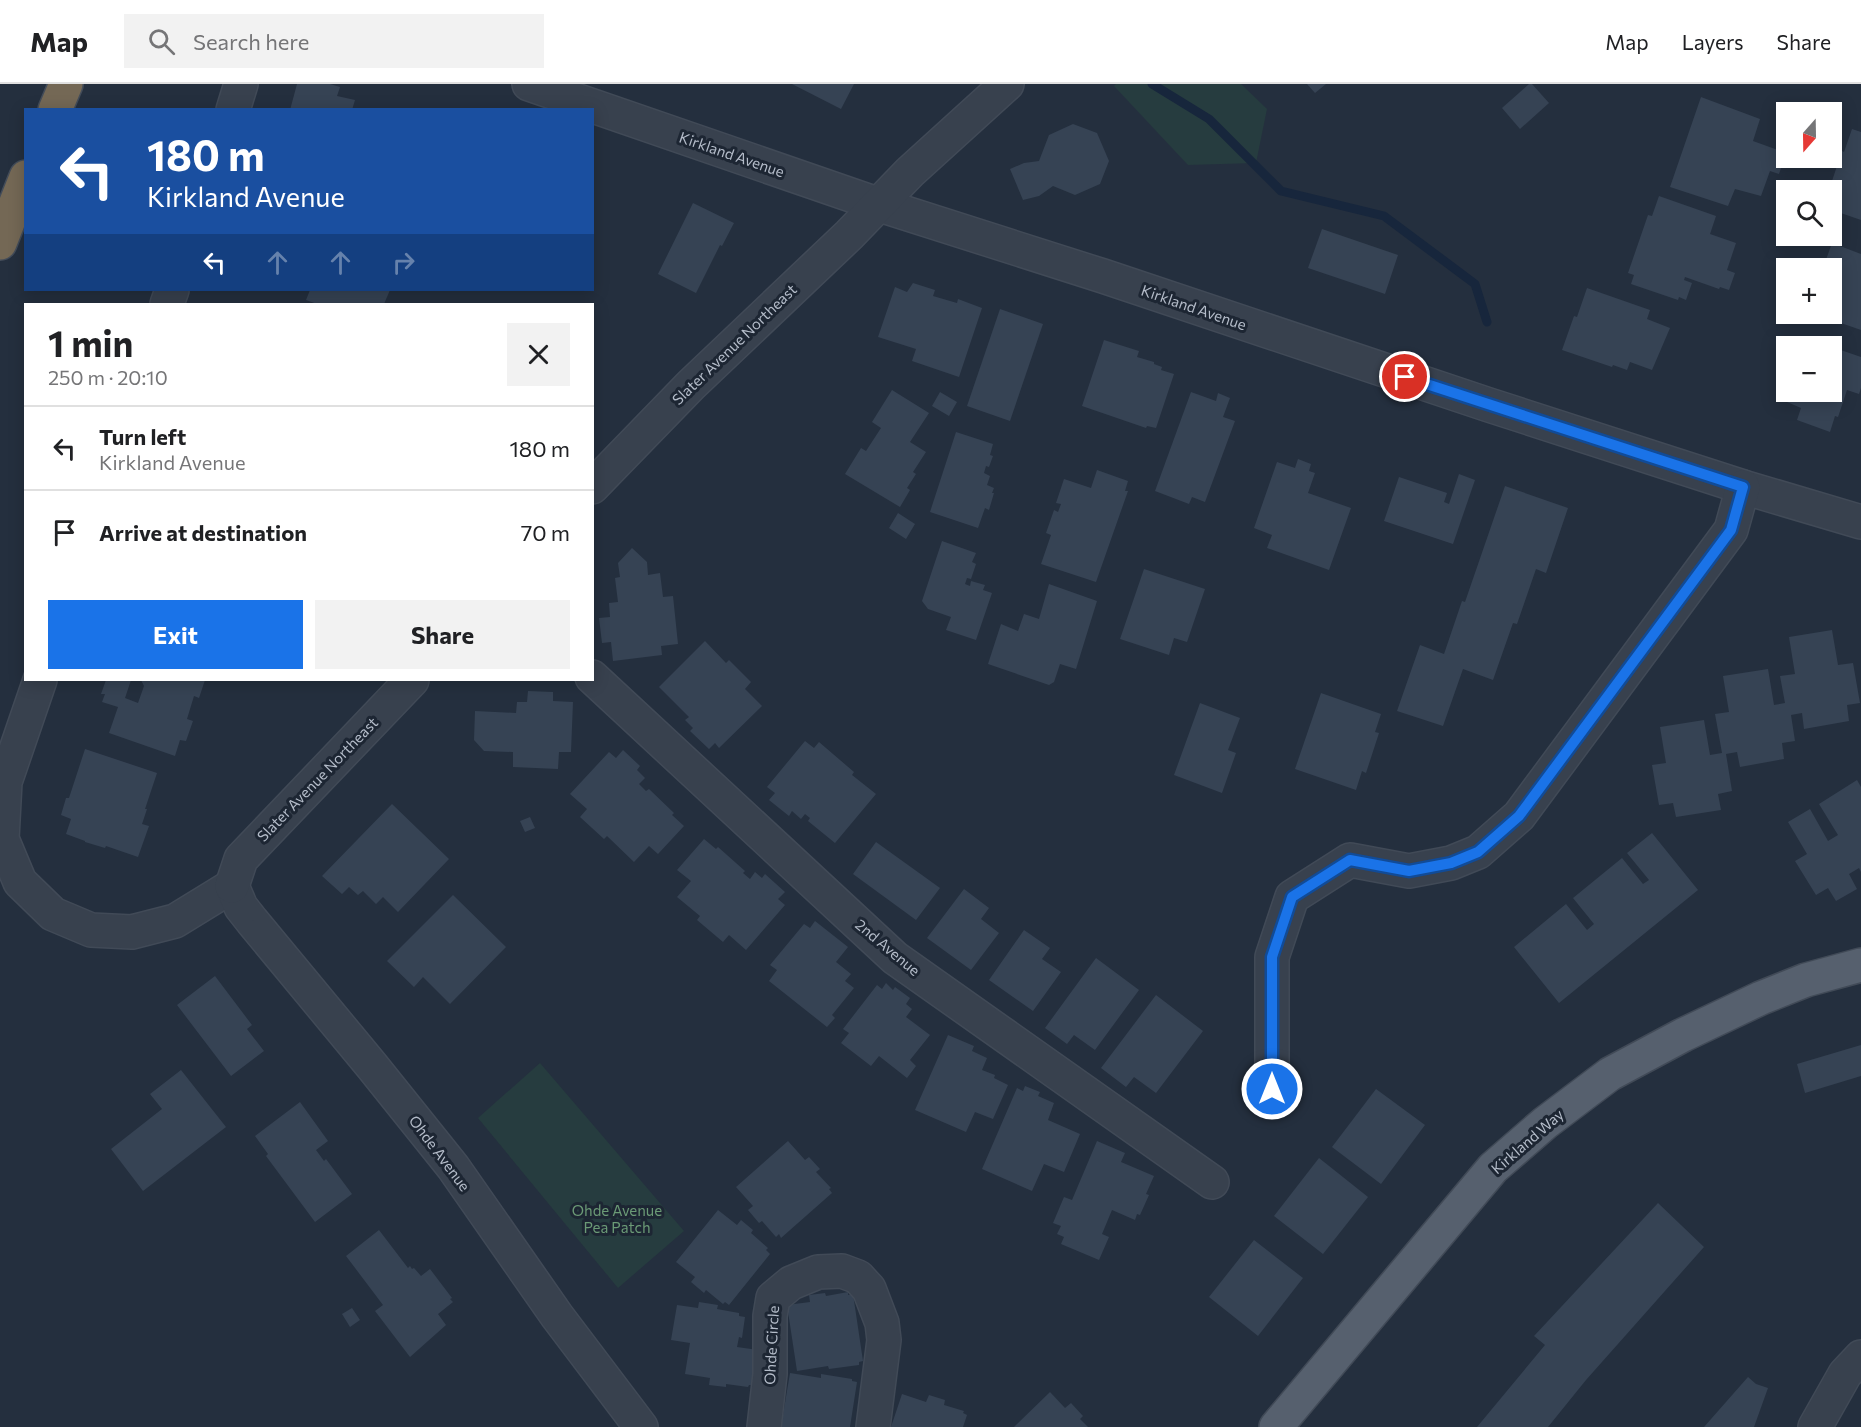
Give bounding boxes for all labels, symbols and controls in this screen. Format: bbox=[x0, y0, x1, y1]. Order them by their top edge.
search box bbox=[124, 14, 544, 68]
text: Map bbox=[30, 24, 88, 58]
icon: search bbox=[145, 25, 178, 58]
text: Search here bbox=[193, 28, 309, 55]
text: Map bbox=[1605, 29, 1649, 54]
text: Layers bbox=[1682, 29, 1744, 54]
text: Share bbox=[1777, 29, 1831, 54]
north arrow bbox=[1776, 102, 1842, 168]
map controls bbox=[1776, 102, 1842, 402]
text: 180 m bbox=[147, 128, 265, 180]
street label: Kirkland Avenue bbox=[677, 128, 787, 180]
icon: left bbox=[48, 132, 126, 210]
text: Kirkland Avenue bbox=[147, 180, 345, 213]
button: search bbox=[1776, 180, 1842, 246]
icon: left bbox=[198, 246, 231, 279]
icon: ahead bbox=[261, 246, 294, 279]
icon: ahead bbox=[324, 246, 357, 279]
icon: right bbox=[387, 246, 420, 279]
button: + bbox=[1776, 258, 1842, 324]
street label: Slater Avenue Northeast bbox=[668, 280, 800, 408]
street label: Kirkland Avenue bbox=[1139, 281, 1249, 333]
text: 1 min bbox=[48, 320, 133, 364]
button: close bbox=[507, 323, 570, 386]
button: − bbox=[1776, 336, 1842, 402]
pin bbox=[1379, 351, 1430, 402]
icon: arrive bbox=[1388, 360, 1421, 393]
text: 250 m · 20:10 bbox=[48, 365, 168, 389]
text: Turn left bbox=[99, 423, 186, 450]
icon: left bbox=[48, 432, 81, 465]
text: 180 m bbox=[509, 435, 570, 462]
text: Kirkland Avenue bbox=[99, 450, 245, 474]
icon: arrive bbox=[48, 516, 81, 549]
text: Arrive at destination bbox=[99, 519, 307, 546]
text: 70 m bbox=[521, 519, 570, 546]
button: Exit bbox=[48, 600, 303, 669]
button: Share bbox=[315, 600, 570, 669]
street label: Slater Avenue Northeast bbox=[253, 713, 381, 845]
street label: 2nd Avenue bbox=[852, 915, 924, 979]
position arrow bbox=[1240, 1057, 1304, 1121]
street label: Kirkland Way bbox=[1487, 1105, 1567, 1177]
street label: Ohde Avenue bbox=[406, 1112, 474, 1195]
park label: Ohde Avenue Pea Patch bbox=[572, 1201, 662, 1236]
street label: Ohde Circle bbox=[760, 1305, 782, 1385]

